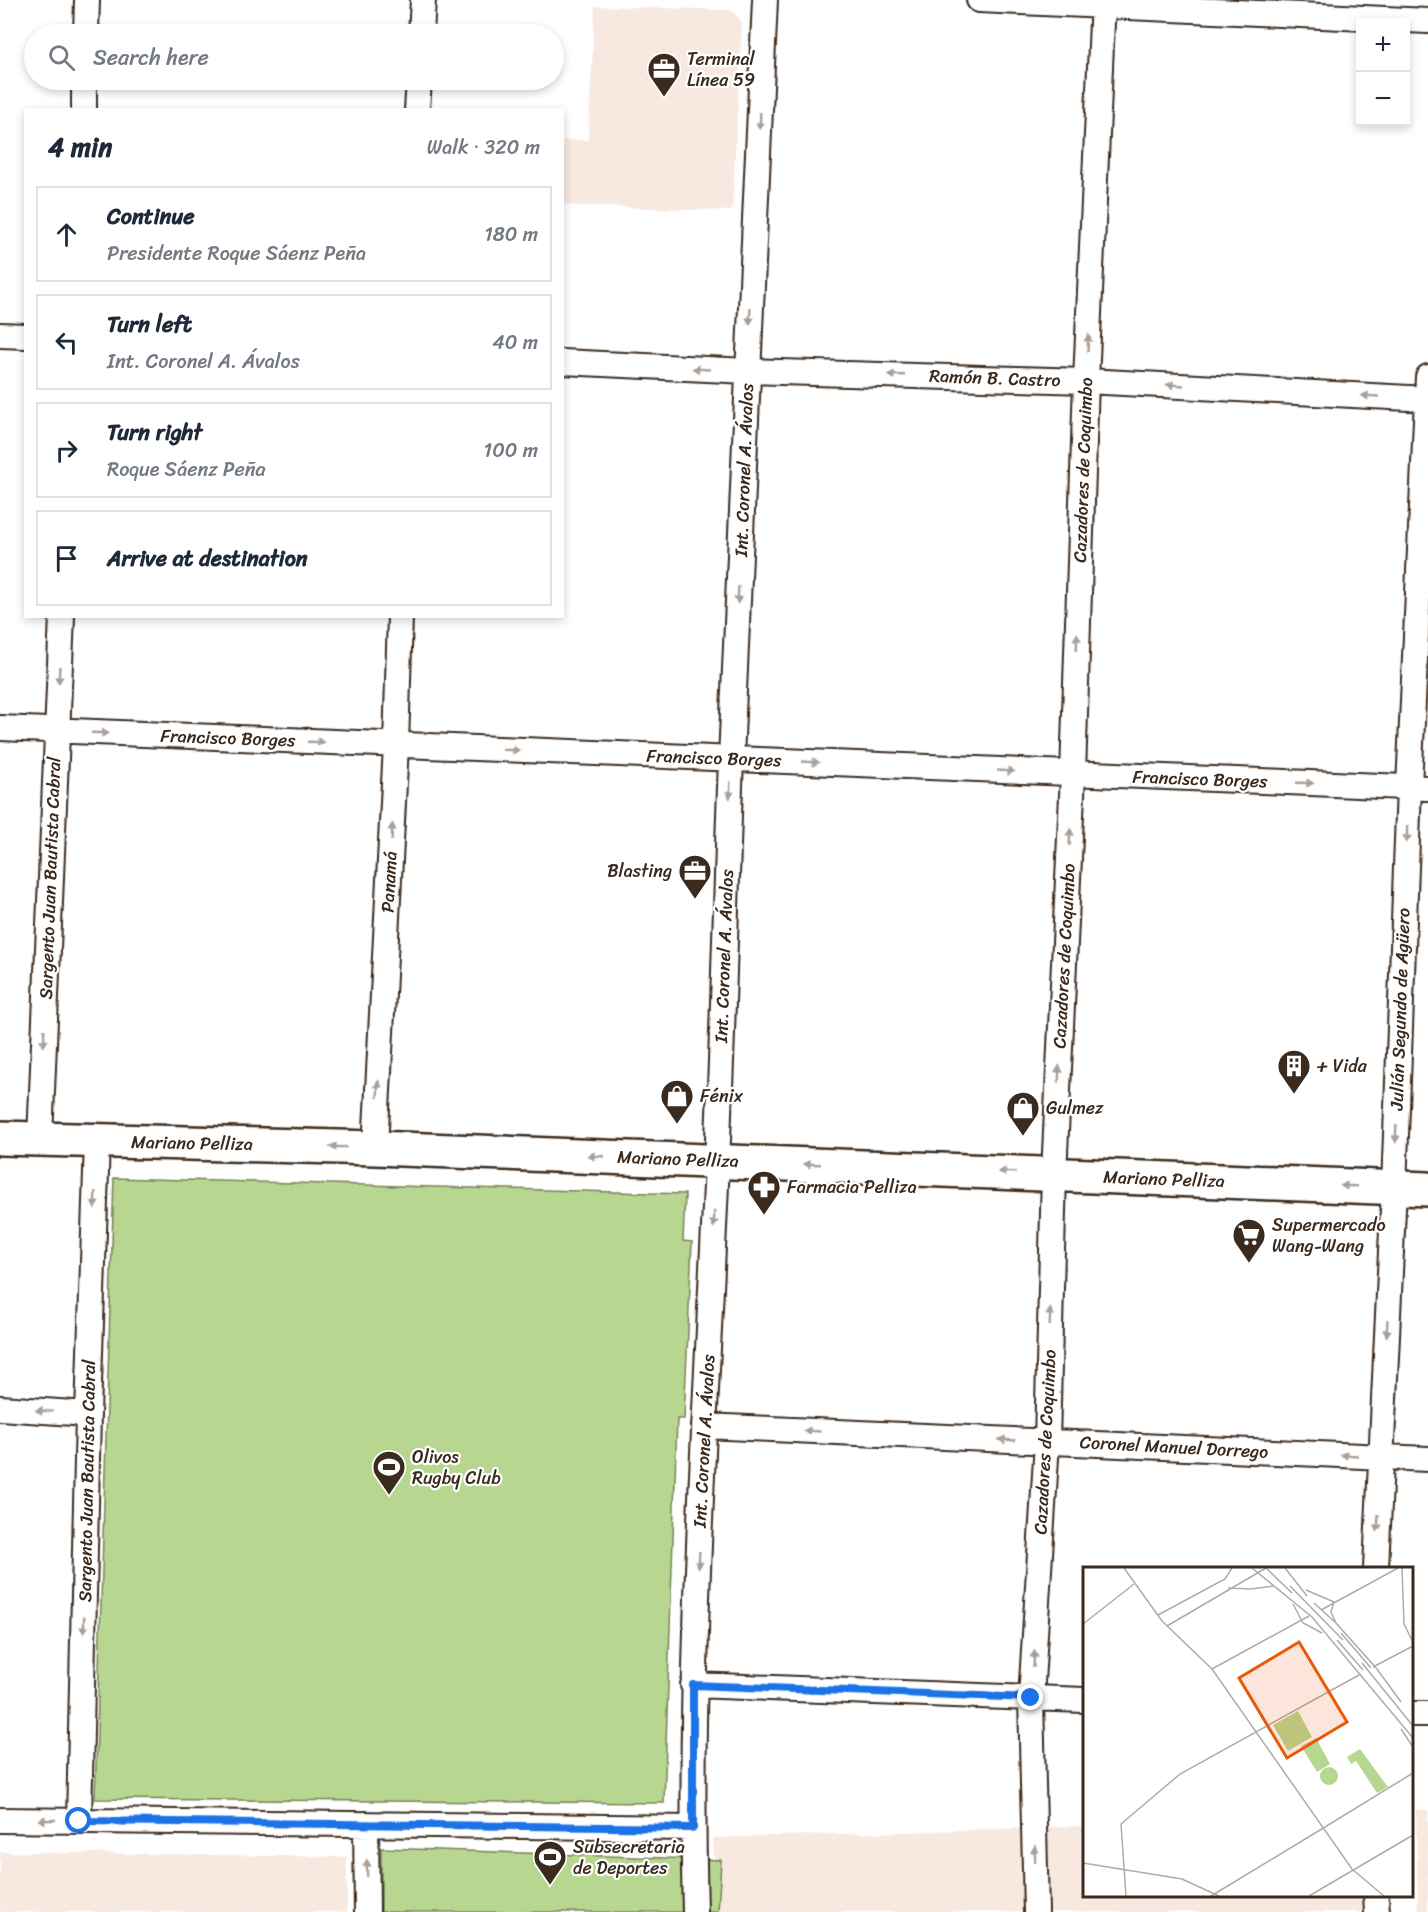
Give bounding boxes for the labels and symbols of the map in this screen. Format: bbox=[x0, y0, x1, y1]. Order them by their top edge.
place label: Terminal Línea 59 bbox=[687, 43, 756, 96]
office icon: Terminal Línea 59 bbox=[646, 51, 682, 98]
one-way arrow bbox=[755, 112, 764, 131]
one-way arrow bbox=[746, 307, 755, 326]
one-way arrow bbox=[1083, 333, 1092, 352]
street label: Ramón B. Castro bbox=[929, 360, 1061, 396]
one-way arrow bbox=[692, 364, 711, 373]
one-way arrow bbox=[887, 370, 906, 380]
street label: Cazadores de Coquimbo bbox=[1064, 377, 1102, 563]
one-way arrow bbox=[1165, 381, 1184, 390]
street label: Int. Coronel A. Ávalos bbox=[725, 382, 763, 558]
one-way arrow bbox=[1360, 391, 1379, 400]
one-way arrow bbox=[734, 585, 743, 604]
one-way arrow bbox=[1073, 633, 1082, 652]
one-way arrow bbox=[55, 665, 64, 684]
street label: Francisco Borges bbox=[160, 720, 297, 756]
one-way arrow bbox=[91, 728, 110, 737]
one-way arrow bbox=[307, 737, 326, 746]
street label: Francisco Borges bbox=[646, 740, 783, 776]
one-way arrow bbox=[502, 745, 521, 754]
street label: Sargento Juan Bautista Cabral bbox=[30, 755, 70, 1000]
one-way arrow bbox=[801, 757, 820, 766]
street label: Francisco Borges bbox=[1132, 761, 1269, 797]
one-way arrow bbox=[996, 766, 1015, 775]
one-way arrow bbox=[1296, 778, 1315, 788]
one-way arrow bbox=[726, 780, 735, 799]
one-way arrow bbox=[387, 822, 396, 841]
one-way arrow bbox=[1402, 824, 1412, 843]
one-way arrow bbox=[1065, 828, 1074, 847]
street label: Panamá bbox=[371, 850, 407, 914]
office icon: Blasting bbox=[677, 853, 713, 900]
place label: Blasting bbox=[607, 855, 672, 887]
street label: Cazadores de Coquimbo bbox=[1043, 863, 1085, 1049]
street label: Int. Coronel A. Ávalos bbox=[705, 868, 743, 1044]
street label: Julián Segundo de Agüero bbox=[1380, 907, 1420, 1112]
one-way arrow bbox=[39, 1028, 48, 1047]
building icon: + Vida bbox=[1276, 1048, 1312, 1095]
place label: + Vida bbox=[1316, 1050, 1368, 1082]
one-way arrow bbox=[1054, 1065, 1063, 1084]
shop icon: Fénix bbox=[659, 1078, 695, 1125]
one-way arrow bbox=[374, 1080, 383, 1099]
place label: Fénix bbox=[700, 1080, 744, 1112]
shop icon: Gulmez bbox=[1005, 1090, 1041, 1137]
place label: Gulmez bbox=[1046, 1092, 1104, 1124]
one-way arrow bbox=[1391, 1124, 1400, 1143]
street label: Mariano Pelliza bbox=[131, 1126, 253, 1160]
street label: Mariano Pelliza bbox=[617, 1141, 739, 1177]
one-way arrow bbox=[328, 1142, 347, 1151]
one-way arrow bbox=[586, 1151, 605, 1160]
one-way arrow bbox=[802, 1160, 821, 1169]
street label: Mariano Pelliza bbox=[1103, 1161, 1225, 1197]
one-way arrow bbox=[997, 1168, 1016, 1177]
pharmacy icon: Farmacia Pelliza bbox=[746, 1169, 782, 1216]
place label: Farmacia Pelliza bbox=[787, 1171, 917, 1203]
one-way arrow bbox=[1339, 1182, 1358, 1191]
one-way arrow bbox=[91, 1190, 100, 1209]
one-way arrow bbox=[710, 1209, 719, 1228]
place label: Supermercado Wang-Wang bbox=[1272, 1209, 1386, 1262]
supermarket icon: Supermercado Wang-Wang bbox=[1231, 1217, 1267, 1264]
one-way arrow bbox=[1046, 1308, 1055, 1327]
one-way arrow bbox=[1382, 1319, 1391, 1338]
street label: Cazadores de Coquimbo bbox=[1024, 1349, 1066, 1535]
street label: Int. Coronel A. Ávalos bbox=[683, 1353, 725, 1530]
street label: Sargento Juan Bautista Cabral bbox=[69, 1359, 105, 1603]
one-way arrow bbox=[35, 1407, 54, 1416]
street label: Coronel Manuel Dorrego bbox=[1079, 1426, 1269, 1468]
one-way arrow bbox=[803, 1427, 822, 1436]
one-way arrow bbox=[997, 1435, 1016, 1444]
place label: Olivos Rugby Club bbox=[412, 1441, 501, 1494]
sports icon: Olivos Rugby Club bbox=[371, 1449, 407, 1496]
one-way arrow bbox=[1339, 1451, 1358, 1460]
one-way arrow bbox=[1373, 1514, 1382, 1533]
one-way arrow bbox=[694, 1551, 703, 1570]
inset map bbox=[1083, 1567, 1413, 1897]
one-way arrow bbox=[79, 1616, 88, 1635]
one-way arrow bbox=[1029, 1649, 1038, 1668]
route end bbox=[1017, 1684, 1043, 1710]
route start bbox=[65, 1807, 91, 1833]
one-way arrow bbox=[37, 1816, 56, 1825]
place label: Subsecretaria de Deportes bbox=[573, 1831, 685, 1884]
sports icon: Subsecretaria de Deportes bbox=[532, 1839, 568, 1886]
one-way arrow bbox=[1030, 1844, 1039, 1863]
one-way arrow bbox=[362, 1858, 371, 1877]

